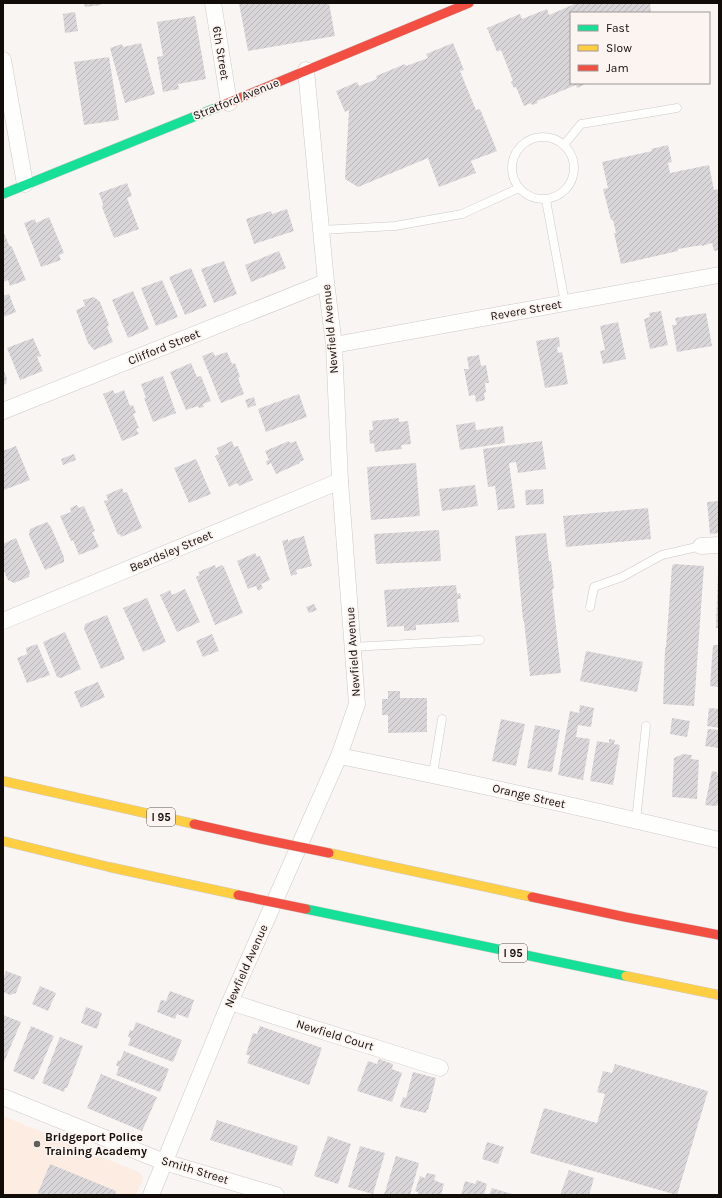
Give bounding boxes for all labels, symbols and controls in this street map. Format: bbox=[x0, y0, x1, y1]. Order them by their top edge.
legend bbox=[570, 12, 710, 84]
text: Fast bbox=[606, 21, 630, 35]
street label: 6th Street bbox=[210, 25, 232, 81]
text: Slow bbox=[606, 41, 632, 55]
text: Jam bbox=[606, 61, 629, 75]
street label: Stratford Avenue bbox=[191, 75, 281, 123]
street label: Newfield Avenue bbox=[319, 284, 341, 374]
street label: Revere Street bbox=[489, 297, 563, 323]
street label: Clifford Street bbox=[126, 326, 202, 368]
street label: Beardsley Street bbox=[127, 527, 215, 575]
street label: Newfield Avenue bbox=[343, 607, 363, 697]
street label: Orange Street bbox=[491, 781, 567, 811]
road number: I 95 bbox=[147, 808, 175, 826]
street label: Newfield Avenue bbox=[221, 922, 271, 1010]
road number: I 95 bbox=[499, 944, 527, 962]
street label: Newfield Court bbox=[295, 1017, 376, 1054]
place label: Bridgeport Police Training Academy bbox=[45, 1130, 147, 1158]
marker: Bridgeport Police Training Academy bbox=[32, 1139, 42, 1149]
street label: Smith Street bbox=[160, 1153, 231, 1187]

